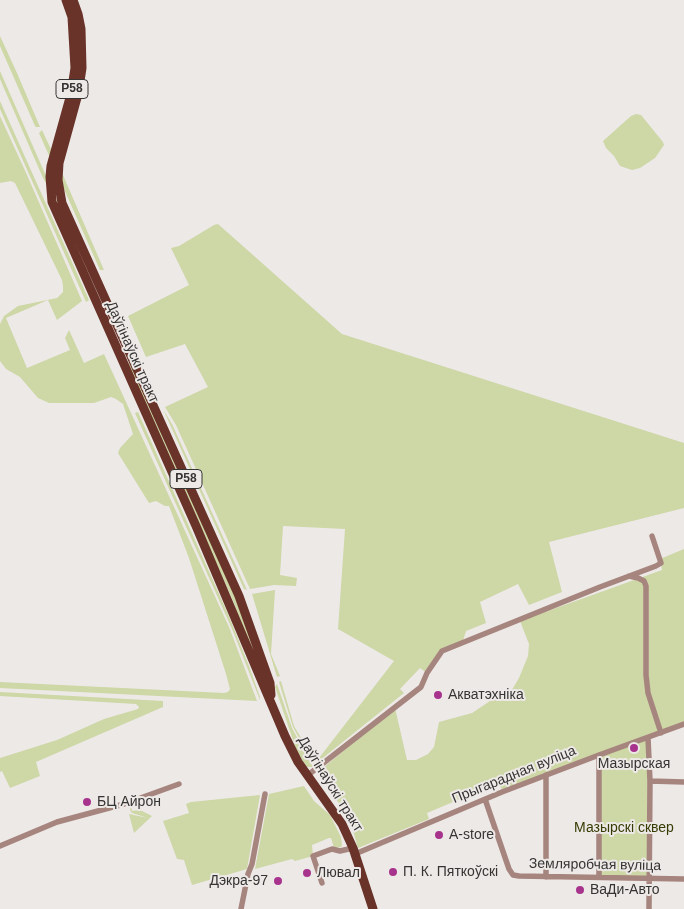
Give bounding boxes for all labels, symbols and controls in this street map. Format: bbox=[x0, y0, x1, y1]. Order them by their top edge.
road number: Р58 bbox=[56, 80, 88, 98]
street label: Даўгінаўскі тракт bbox=[102, 298, 162, 406]
road number: Р58 bbox=[170, 469, 202, 488]
place label: Акватэхніка bbox=[448, 687, 524, 703]
marker: Акватэхніка bbox=[432, 689, 444, 701]
street label: Даўгінаўскі тракт bbox=[294, 733, 366, 835]
street label: Прыгарадная вуліца bbox=[450, 742, 578, 808]
marker: Мазырская bbox=[628, 742, 640, 754]
place label: Мазырская bbox=[598, 756, 670, 772]
place label: БЦ Айрон bbox=[97, 794, 161, 810]
marker: БЦ Айрон bbox=[81, 796, 93, 808]
park label: Мазырскі сквер bbox=[574, 820, 674, 836]
place label: А-store bbox=[449, 827, 494, 843]
marker: А-store bbox=[433, 829, 445, 841]
street label: Земляробчая вуліца bbox=[529, 855, 661, 875]
place label: П. К. Пяткоўскі bbox=[403, 864, 498, 880]
place label: Лювал bbox=[317, 865, 360, 881]
marker: П. К. Пяткоўскі bbox=[387, 866, 399, 878]
marker: Лювал bbox=[301, 867, 313, 879]
place label: Дэкра-97 bbox=[209, 873, 268, 889]
marker: Дэкра-97 bbox=[272, 875, 284, 887]
place label: ВаДи-Авто bbox=[590, 882, 660, 898]
marker: ВаДи-Авто bbox=[574, 884, 586, 896]

